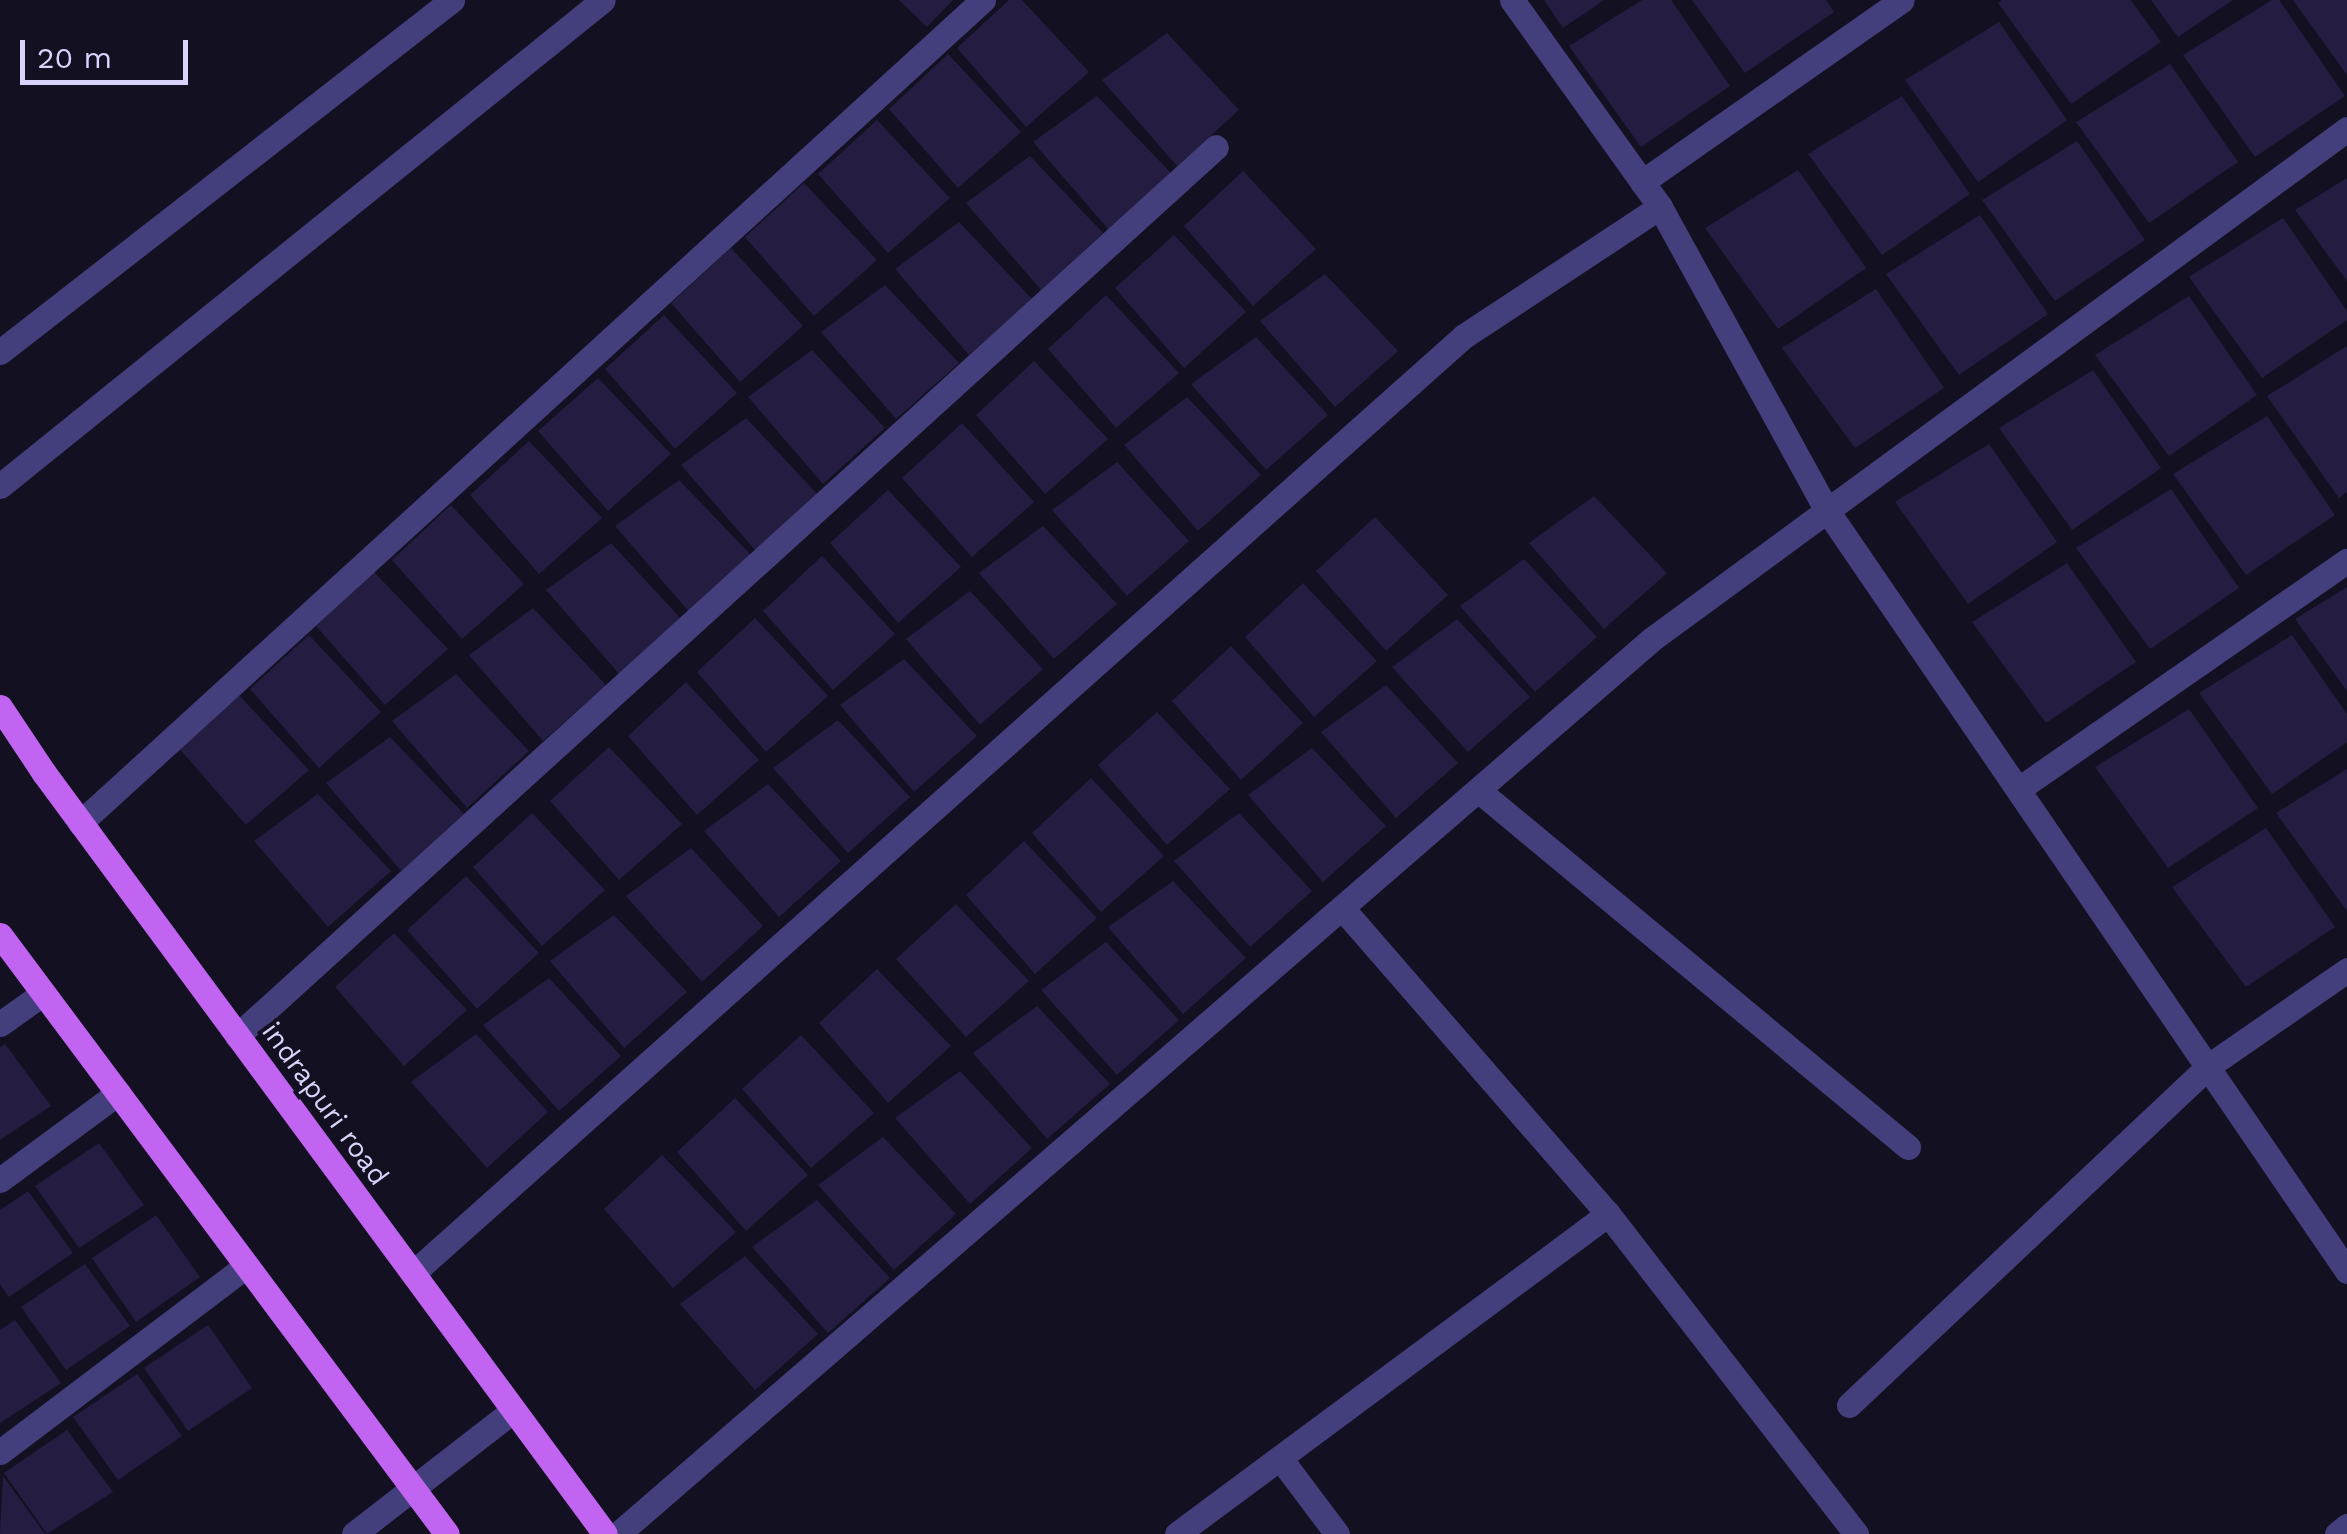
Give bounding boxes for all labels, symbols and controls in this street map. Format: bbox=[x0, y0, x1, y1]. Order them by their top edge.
scale bar bbox=[25, 20, 192, 82]
text: 20 m bbox=[37, 40, 112, 75]
street label: indrapuri road bbox=[254, 1016, 396, 1192]

